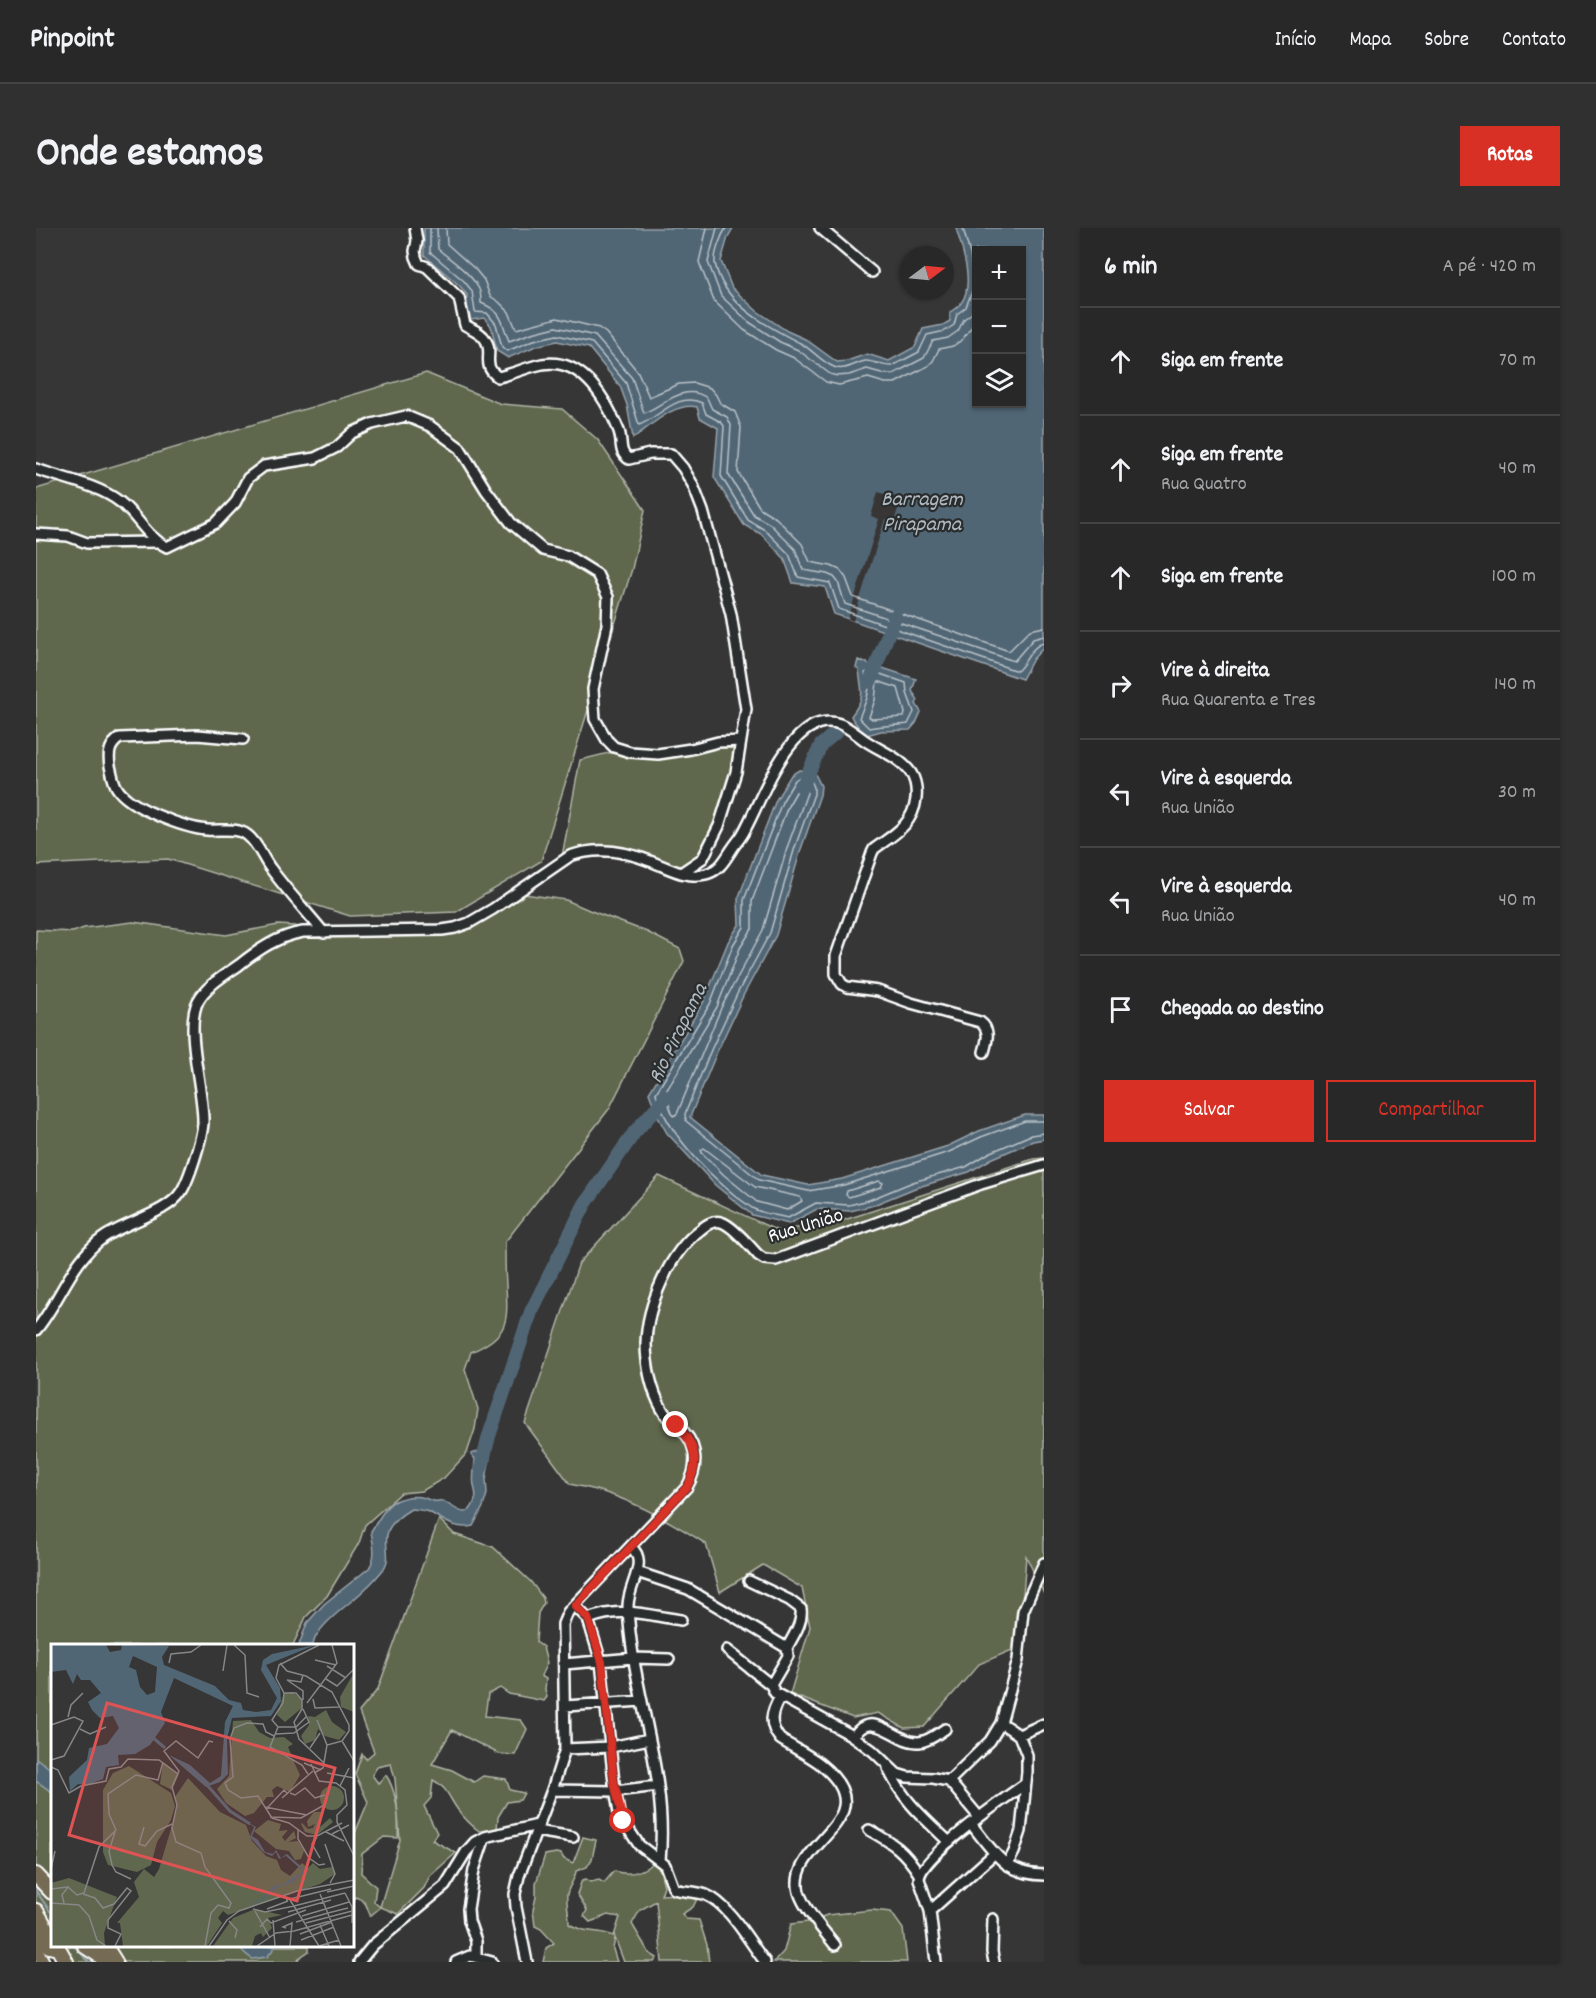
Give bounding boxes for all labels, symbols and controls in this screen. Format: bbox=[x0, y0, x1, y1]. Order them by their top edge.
text: Pinpoint bbox=[30, 21, 115, 61]
text: Início bbox=[1275, 26, 1316, 56]
text: Mapa bbox=[1349, 26, 1391, 56]
text: Sobre bbox=[1424, 26, 1469, 56]
text: Contato bbox=[1502, 26, 1566, 56]
text: Onde estamos bbox=[36, 126, 264, 186]
button: Rotas bbox=[1460, 126, 1560, 186]
north arrow bbox=[900, 246, 954, 300]
map controls bbox=[972, 246, 1026, 408]
button: + bbox=[972, 246, 1026, 300]
text: 6 min bbox=[1104, 249, 1157, 286]
text: A pé · 420 m bbox=[1443, 253, 1536, 281]
button: − bbox=[972, 300, 1026, 354]
icon: ahead bbox=[1104, 345, 1137, 378]
text: Siga em frente bbox=[1161, 346, 1283, 377]
text: 70 m bbox=[1499, 347, 1536, 375]
button: layers bbox=[972, 354, 1026, 408]
text: Siga em frente bbox=[1161, 440, 1283, 471]
icon: ahead bbox=[1104, 453, 1137, 486]
text: 40 m bbox=[1498, 455, 1536, 483]
text: Rua Quatro bbox=[1161, 471, 1247, 499]
water label: Barragem Pirapama bbox=[881, 485, 964, 541]
icon: ahead bbox=[1104, 561, 1137, 594]
text: Siga em frente bbox=[1161, 562, 1283, 593]
text: 100 m bbox=[1492, 563, 1536, 591]
text: Vire à direita bbox=[1161, 656, 1269, 687]
icon: right bbox=[1104, 669, 1137, 702]
text: 140 m bbox=[1494, 671, 1536, 699]
text: Rua Quarenta e Tres bbox=[1161, 687, 1316, 715]
text: Vire à esquerda bbox=[1161, 764, 1291, 795]
icon: left bbox=[1104, 777, 1137, 810]
text: 30 m bbox=[1498, 779, 1536, 807]
text: Rua União bbox=[1161, 795, 1235, 823]
text: Vire à esquerda bbox=[1161, 872, 1291, 903]
icon: left bbox=[1104, 885, 1137, 918]
text: 40 m bbox=[1498, 887, 1536, 915]
text: Rua União bbox=[1161, 903, 1235, 931]
water label: Rio Pirapama bbox=[641, 977, 717, 1089]
icon: arrive bbox=[1104, 993, 1137, 1026]
text: Chegada ao destino bbox=[1161, 994, 1324, 1025]
button: Salvar bbox=[1104, 1080, 1314, 1142]
button: Compartilhar bbox=[1326, 1080, 1536, 1142]
street label: Rua União bbox=[765, 1201, 847, 1253]
route end bbox=[662, 1411, 688, 1437]
inset map bbox=[51, 1644, 354, 1947]
route start bbox=[609, 1807, 635, 1833]

